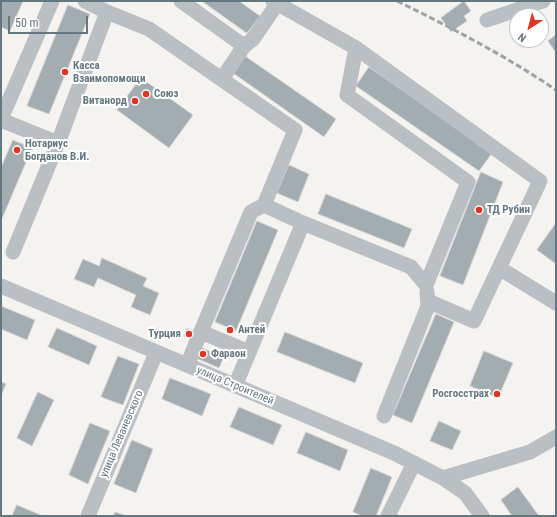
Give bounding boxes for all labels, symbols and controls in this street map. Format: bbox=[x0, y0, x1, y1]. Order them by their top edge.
scale bar bbox=[10, 8, 90, 34]
north arrow bbox=[509, 8, 549, 48]
text: 50 m bbox=[15, 16, 39, 30]
text: N bbox=[516, 30, 529, 45]
place label: Касса Взаимопомощи bbox=[73, 59, 146, 85]
marker: Касса Взаимопомощи bbox=[60, 67, 70, 77]
place label: Союз bbox=[154, 87, 178, 101]
marker: Союз bbox=[141, 89, 151, 99]
place label: Витанорд bbox=[83, 94, 127, 108]
marker: Витанорд bbox=[130, 96, 140, 106]
place label: Нотариус Богданов В.И. bbox=[25, 137, 89, 163]
marker: Нотариус Богданов В.И. bbox=[12, 145, 22, 155]
place label: ТД Рубин bbox=[487, 203, 530, 217]
marker: ТД Рубин bbox=[474, 205, 484, 215]
place label: Антей bbox=[238, 323, 265, 337]
marker: Антей bbox=[225, 325, 235, 335]
place label: Турция bbox=[148, 327, 181, 341]
marker: Турция bbox=[184, 329, 194, 339]
place label: Фараон bbox=[211, 347, 246, 361]
marker: Фараон bbox=[198, 349, 208, 359]
street label: улица Строителей bbox=[195, 364, 275, 408]
place label: Росгосстрах bbox=[432, 387, 489, 401]
street label: улица Леваневского bbox=[98, 388, 146, 480]
marker: Росгосстрах bbox=[492, 389, 502, 399]

